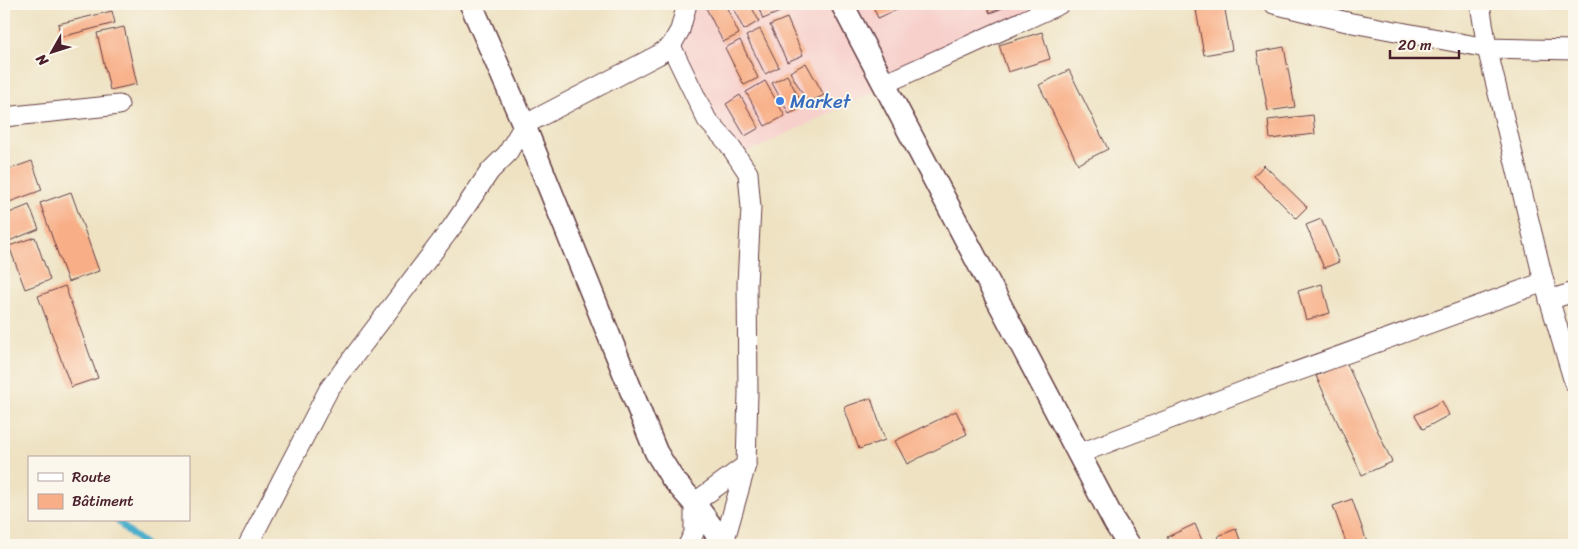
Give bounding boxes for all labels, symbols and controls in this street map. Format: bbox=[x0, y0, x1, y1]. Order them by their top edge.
north arrow bbox=[28, 28, 78, 78]
scale bar bbox=[1390, 28, 1459, 60]
text: 20 m bbox=[1398, 32, 1432, 58]
text: N bbox=[29, 48, 56, 72]
place label: Market bbox=[790, 85, 852, 118]
marker: Market bbox=[774, 95, 786, 107]
legend bbox=[28, 456, 190, 522]
text: Route bbox=[72, 464, 111, 490]
text: Bâtiment bbox=[72, 488, 134, 514]

